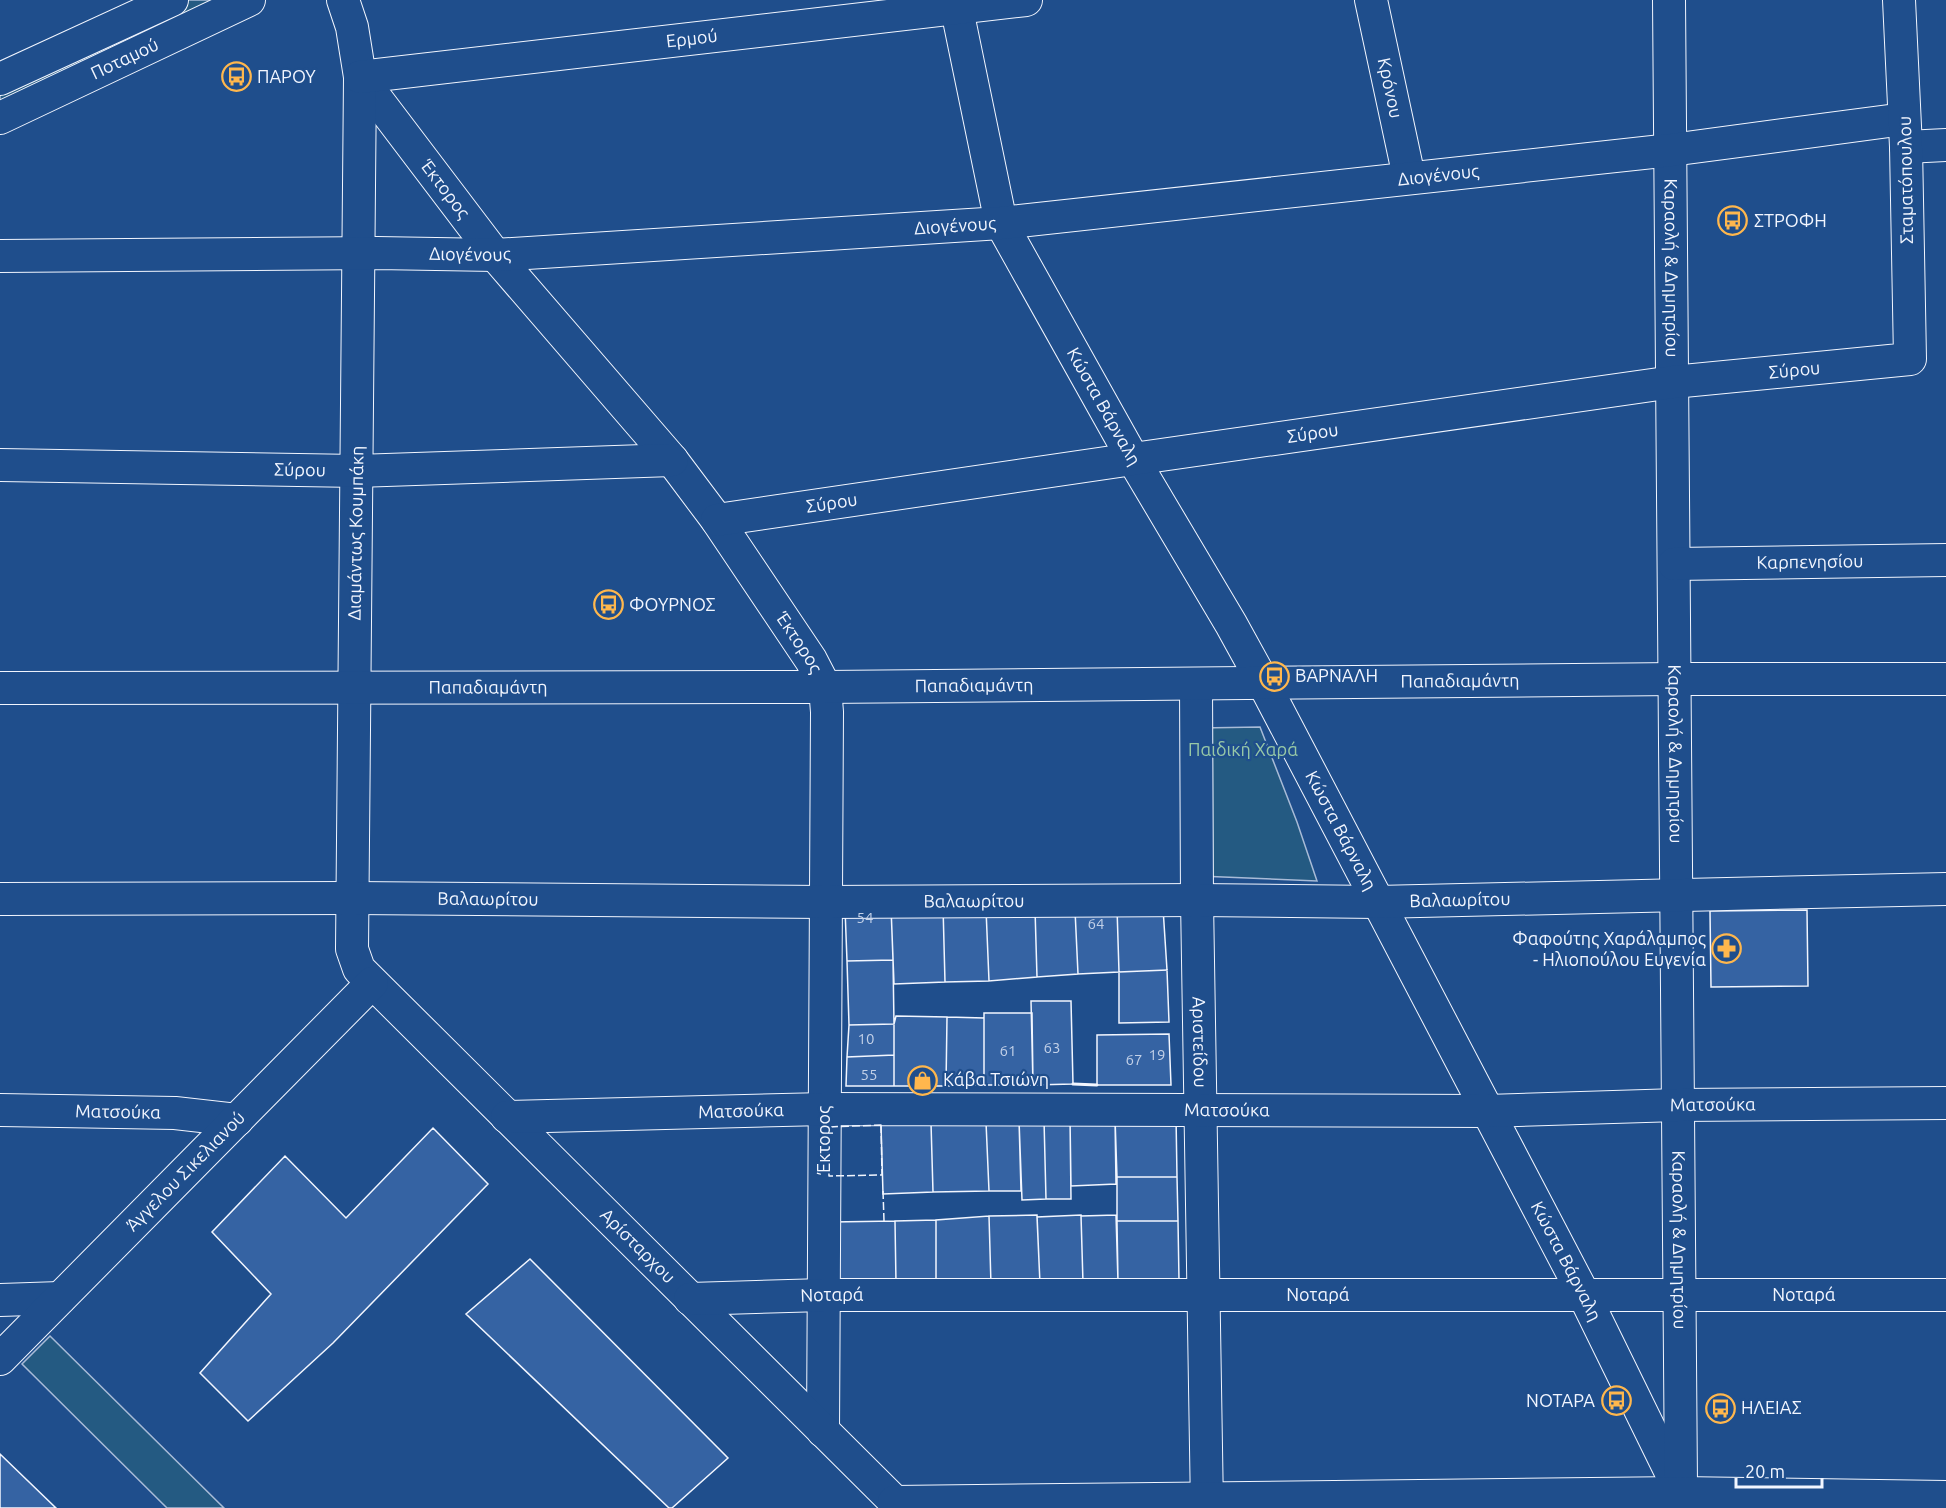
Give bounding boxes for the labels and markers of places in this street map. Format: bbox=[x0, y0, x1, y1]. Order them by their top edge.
bus stop icon: ΠΑΡΟΥ bbox=[220, 61, 252, 93]
place label: ΠΑΡΟΥ bbox=[257, 66, 316, 86]
bus stop icon: ΣΤΡΟΦΗ bbox=[1717, 205, 1749, 237]
place label: ΣΤΡΟΦΗ bbox=[1754, 210, 1827, 230]
bus stop icon: ΦΟΥΡΝΟΣ bbox=[592, 589, 624, 621]
place label: ΦΟΥΡΝΟΣ bbox=[629, 594, 716, 614]
bus stop icon: ΒΑΡΝΑΛΗ bbox=[1258, 660, 1290, 692]
place label: ΒΑΡΝΑΛΗ bbox=[1295, 665, 1378, 685]
place label: Φαφούτης Χαράλαμπος - Ηλιοπούλου Ευγενία bbox=[1512, 928, 1706, 969]
pharmacy icon: Φαφούτης Χαράλαμπος - Ηλιοπούλου Ευγενία bbox=[1711, 933, 1743, 965]
shop icon: Κάβα Τσιώνη bbox=[906, 1064, 938, 1096]
place label: Κάβα Τσιώνη bbox=[943, 1069, 1049, 1089]
bus stop icon: ΝΟΤΑΡΑ bbox=[1600, 1385, 1632, 1417]
place label: ΝΟΤΑΡΑ bbox=[1526, 1390, 1595, 1410]
bus stop icon: ΗΛΕΙΑΣ bbox=[1704, 1392, 1736, 1424]
place label: ΗΛΕΙΑΣ bbox=[1741, 1397, 1802, 1417]

